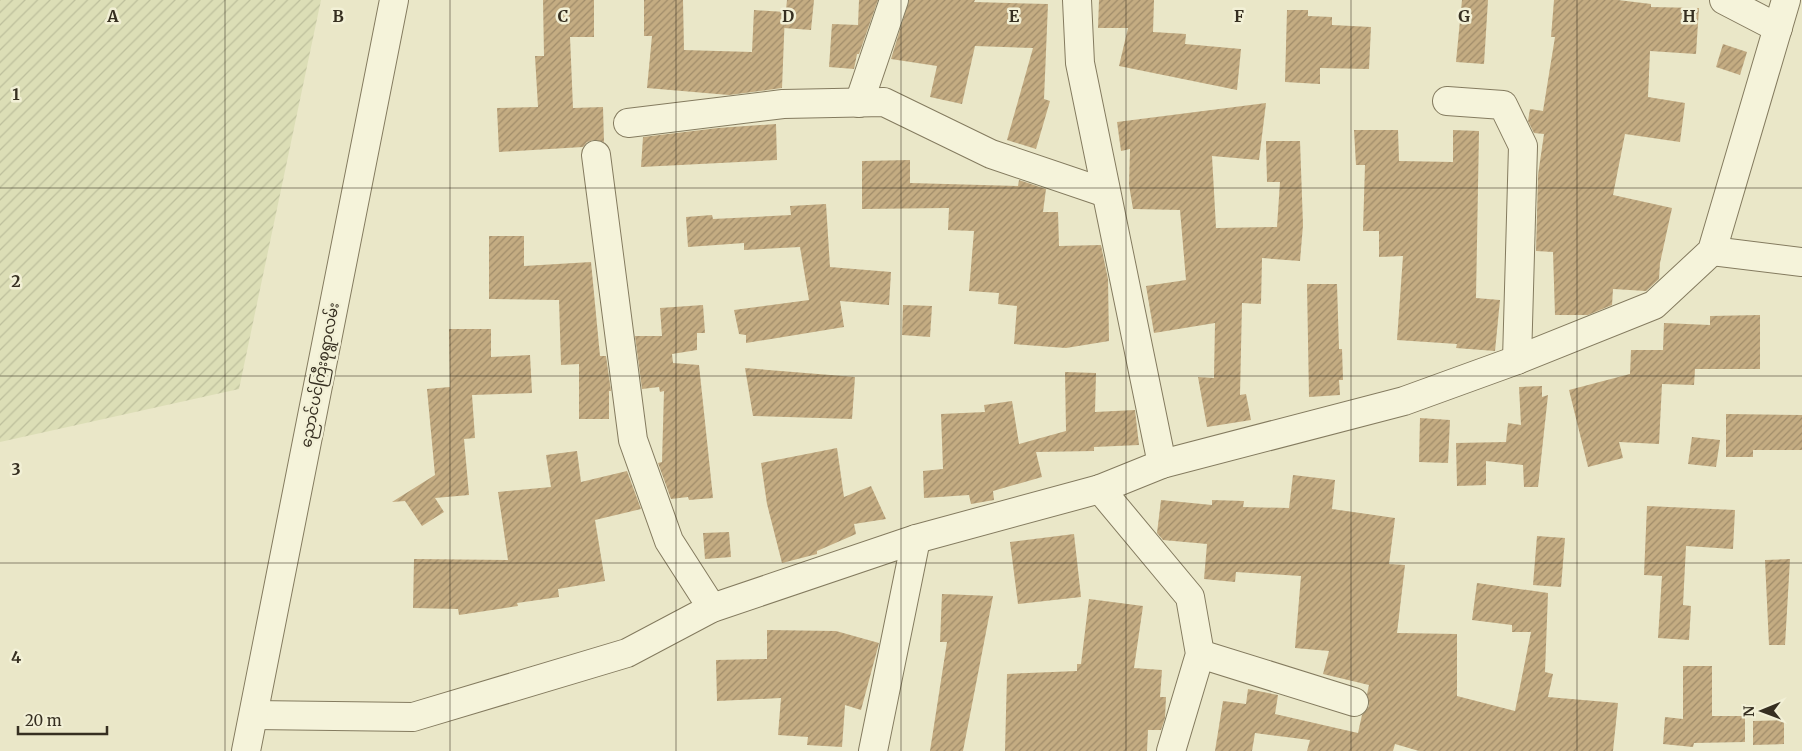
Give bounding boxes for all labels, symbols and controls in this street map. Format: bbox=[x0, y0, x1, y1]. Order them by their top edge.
text: A bbox=[106, 6, 119, 26]
text: B bbox=[332, 6, 344, 26]
text: C bbox=[558, 6, 568, 26]
text: D bbox=[782, 6, 794, 26]
text: E bbox=[1009, 6, 1020, 26]
text: F bbox=[1234, 6, 1244, 26]
text: G bbox=[1458, 6, 1470, 26]
text: H bbox=[1682, 6, 1696, 26]
text: 1 bbox=[12, 84, 20, 104]
text: 2 bbox=[11, 271, 21, 291]
street label: ညောင်ပင်ကြီးစုရွာလမ်း bbox=[296, 301, 346, 450]
text: 3 bbox=[11, 459, 21, 479]
text: 4 bbox=[11, 647, 21, 667]
north arrow bbox=[1737, 686, 1787, 736]
scale bar bbox=[18, 704, 106, 736]
text: N bbox=[1740, 706, 1758, 717]
text: 20 m bbox=[25, 711, 62, 730]

